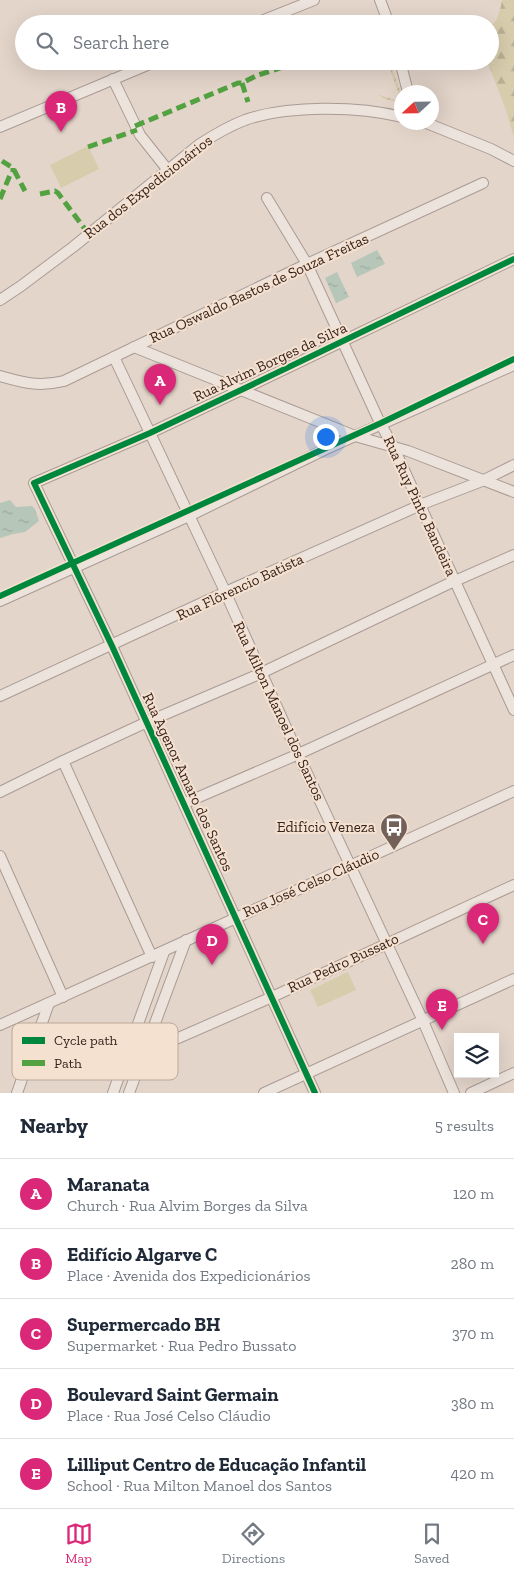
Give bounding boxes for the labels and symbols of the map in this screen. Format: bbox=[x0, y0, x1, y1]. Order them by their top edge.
north arrow bbox=[394, 85, 439, 130]
pin: B bbox=[45, 91, 77, 132]
street label: Rua dos Expedicionários bbox=[80, 131, 216, 243]
street label: Rua Oswaldo Bastos de Souza Freitas bbox=[147, 229, 371, 347]
street label: Rua Alvim Borges da Silva bbox=[190, 318, 350, 406]
pin: A bbox=[144, 364, 176, 405]
your location bbox=[313, 424, 339, 450]
street label: Rua Ruy Pinto Bandeira bbox=[380, 433, 460, 579]
street label: Rua Flôrencio Batista bbox=[174, 550, 306, 624]
street label: Rua Milton Manoel dos Santos bbox=[230, 619, 328, 803]
street label: Rua Agenor Amaro dos Santos bbox=[139, 690, 237, 874]
bus stop icon: Edifício Veneza bbox=[379, 812, 409, 851]
place label: Edifício Veneza bbox=[277, 818, 375, 836]
street label: Rua José Celso Cláudio bbox=[240, 845, 382, 921]
pin: C bbox=[467, 903, 499, 944]
pin: D bbox=[196, 924, 228, 965]
street label: Rua Pedro Bussato bbox=[285, 929, 402, 997]
pin: E bbox=[426, 989, 458, 1030]
legend bbox=[12, 1023, 178, 1080]
text: Cycle path bbox=[54, 1032, 118, 1049]
text: Path bbox=[54, 1055, 82, 1072]

